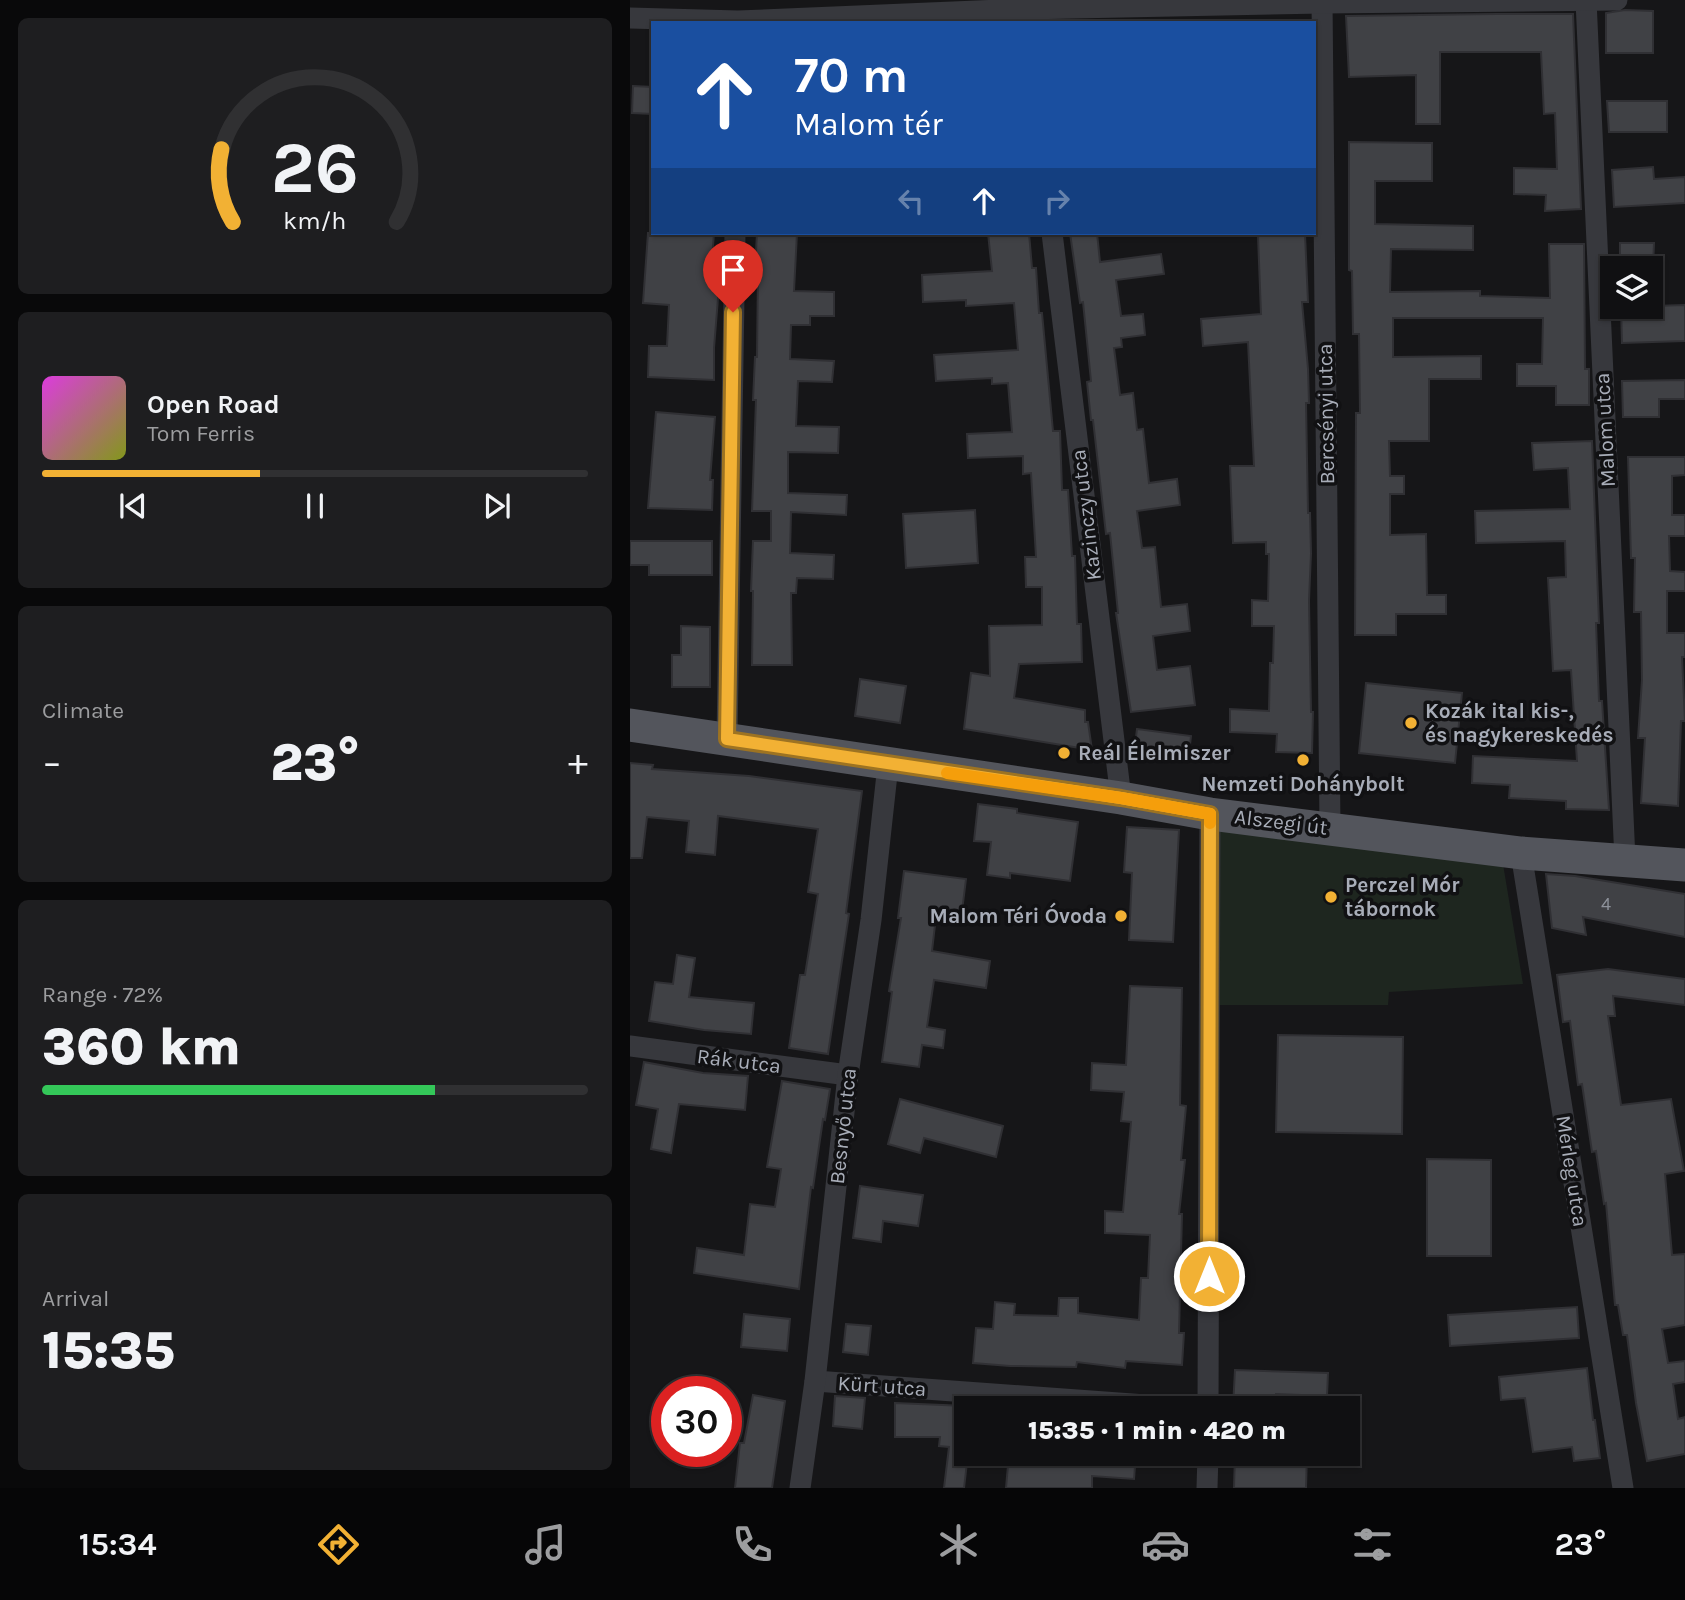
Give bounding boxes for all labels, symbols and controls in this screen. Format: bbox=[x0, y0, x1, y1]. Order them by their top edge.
text: 70 m bbox=[794, 47, 908, 104]
icon: ahead bbox=[679, 49, 770, 140]
text: Malom tér bbox=[794, 106, 943, 143]
text: 26 bbox=[271, 125, 359, 210]
icon: left bbox=[892, 182, 930, 220]
icon: ahead bbox=[965, 182, 1003, 220]
icon: right bbox=[1038, 182, 1076, 220]
text: km/h bbox=[283, 206, 347, 235]
pin bbox=[703, 240, 763, 312]
icon: arrive bbox=[714, 251, 752, 289]
map controls bbox=[1600, 256, 1663, 319]
button: layers bbox=[1600, 256, 1663, 319]
street label: Bercsényi utca bbox=[1313, 343, 1339, 485]
street label: Malom utca bbox=[1590, 372, 1620, 488]
text: Open Road bbox=[147, 389, 280, 420]
text: Tom Ferris bbox=[147, 420, 255, 447]
street label: Kazinczy utca bbox=[1066, 448, 1106, 582]
icon: previous bbox=[114, 487, 152, 525]
icon: pause bbox=[296, 487, 334, 525]
icon: next bbox=[478, 487, 516, 525]
text: Climate bbox=[42, 697, 124, 724]
place label: Kozák ital kis-, és nagykereskedés bbox=[1425, 699, 1614, 747]
marker: Kozák ital kis-, és nagykereskedés bbox=[1403, 715, 1419, 731]
text: 23° bbox=[270, 732, 360, 793]
place label: Reál Élelmiszer bbox=[1078, 739, 1231, 765]
text: − bbox=[42, 740, 62, 785]
text: + bbox=[568, 740, 588, 785]
marker: Reál Élelmiszer bbox=[1056, 745, 1072, 761]
marker: Nemzeti Dohánybolt bbox=[1295, 752, 1311, 768]
place label: Nemzeti Dohánybolt bbox=[1202, 772, 1404, 796]
street label: Alszegi út bbox=[1233, 804, 1329, 840]
place label: Perczel Mór tábornok bbox=[1345, 873, 1460, 921]
marker: Perczel Mór tábornok bbox=[1323, 889, 1339, 905]
house number: 4 bbox=[1601, 893, 1611, 915]
place label: Malom Téri Óvoda bbox=[930, 902, 1107, 928]
marker: Malom Téri Óvoda bbox=[1113, 908, 1129, 924]
text: Range · 72% bbox=[42, 981, 163, 1008]
text: 360 km bbox=[42, 1016, 241, 1077]
street label: Rák utca bbox=[696, 1044, 782, 1078]
street label: Besnyő utca bbox=[825, 1067, 861, 1185]
street label: Mérleg utca bbox=[1551, 1113, 1593, 1229]
position arrow bbox=[1172, 1239, 1246, 1313]
text: Arrival bbox=[42, 1285, 109, 1312]
text: 15:35 bbox=[42, 1320, 175, 1381]
street label: Kürt utca bbox=[837, 1371, 927, 1401]
speed limit sign: 30 bbox=[651, 1376, 742, 1467]
text: 15:35 · 1 min · 420 m bbox=[1028, 1415, 1286, 1446]
icon: directions bbox=[314, 1520, 363, 1569]
icon: music bbox=[521, 1520, 570, 1569]
icon: phone bbox=[728, 1520, 777, 1569]
icon: climate bbox=[934, 1520, 983, 1569]
icon: car bbox=[1141, 1520, 1190, 1569]
icon: filters bbox=[1348, 1520, 1397, 1569]
text: 15:34 bbox=[79, 1526, 156, 1563]
text: 23° bbox=[1554, 1526, 1606, 1563]

